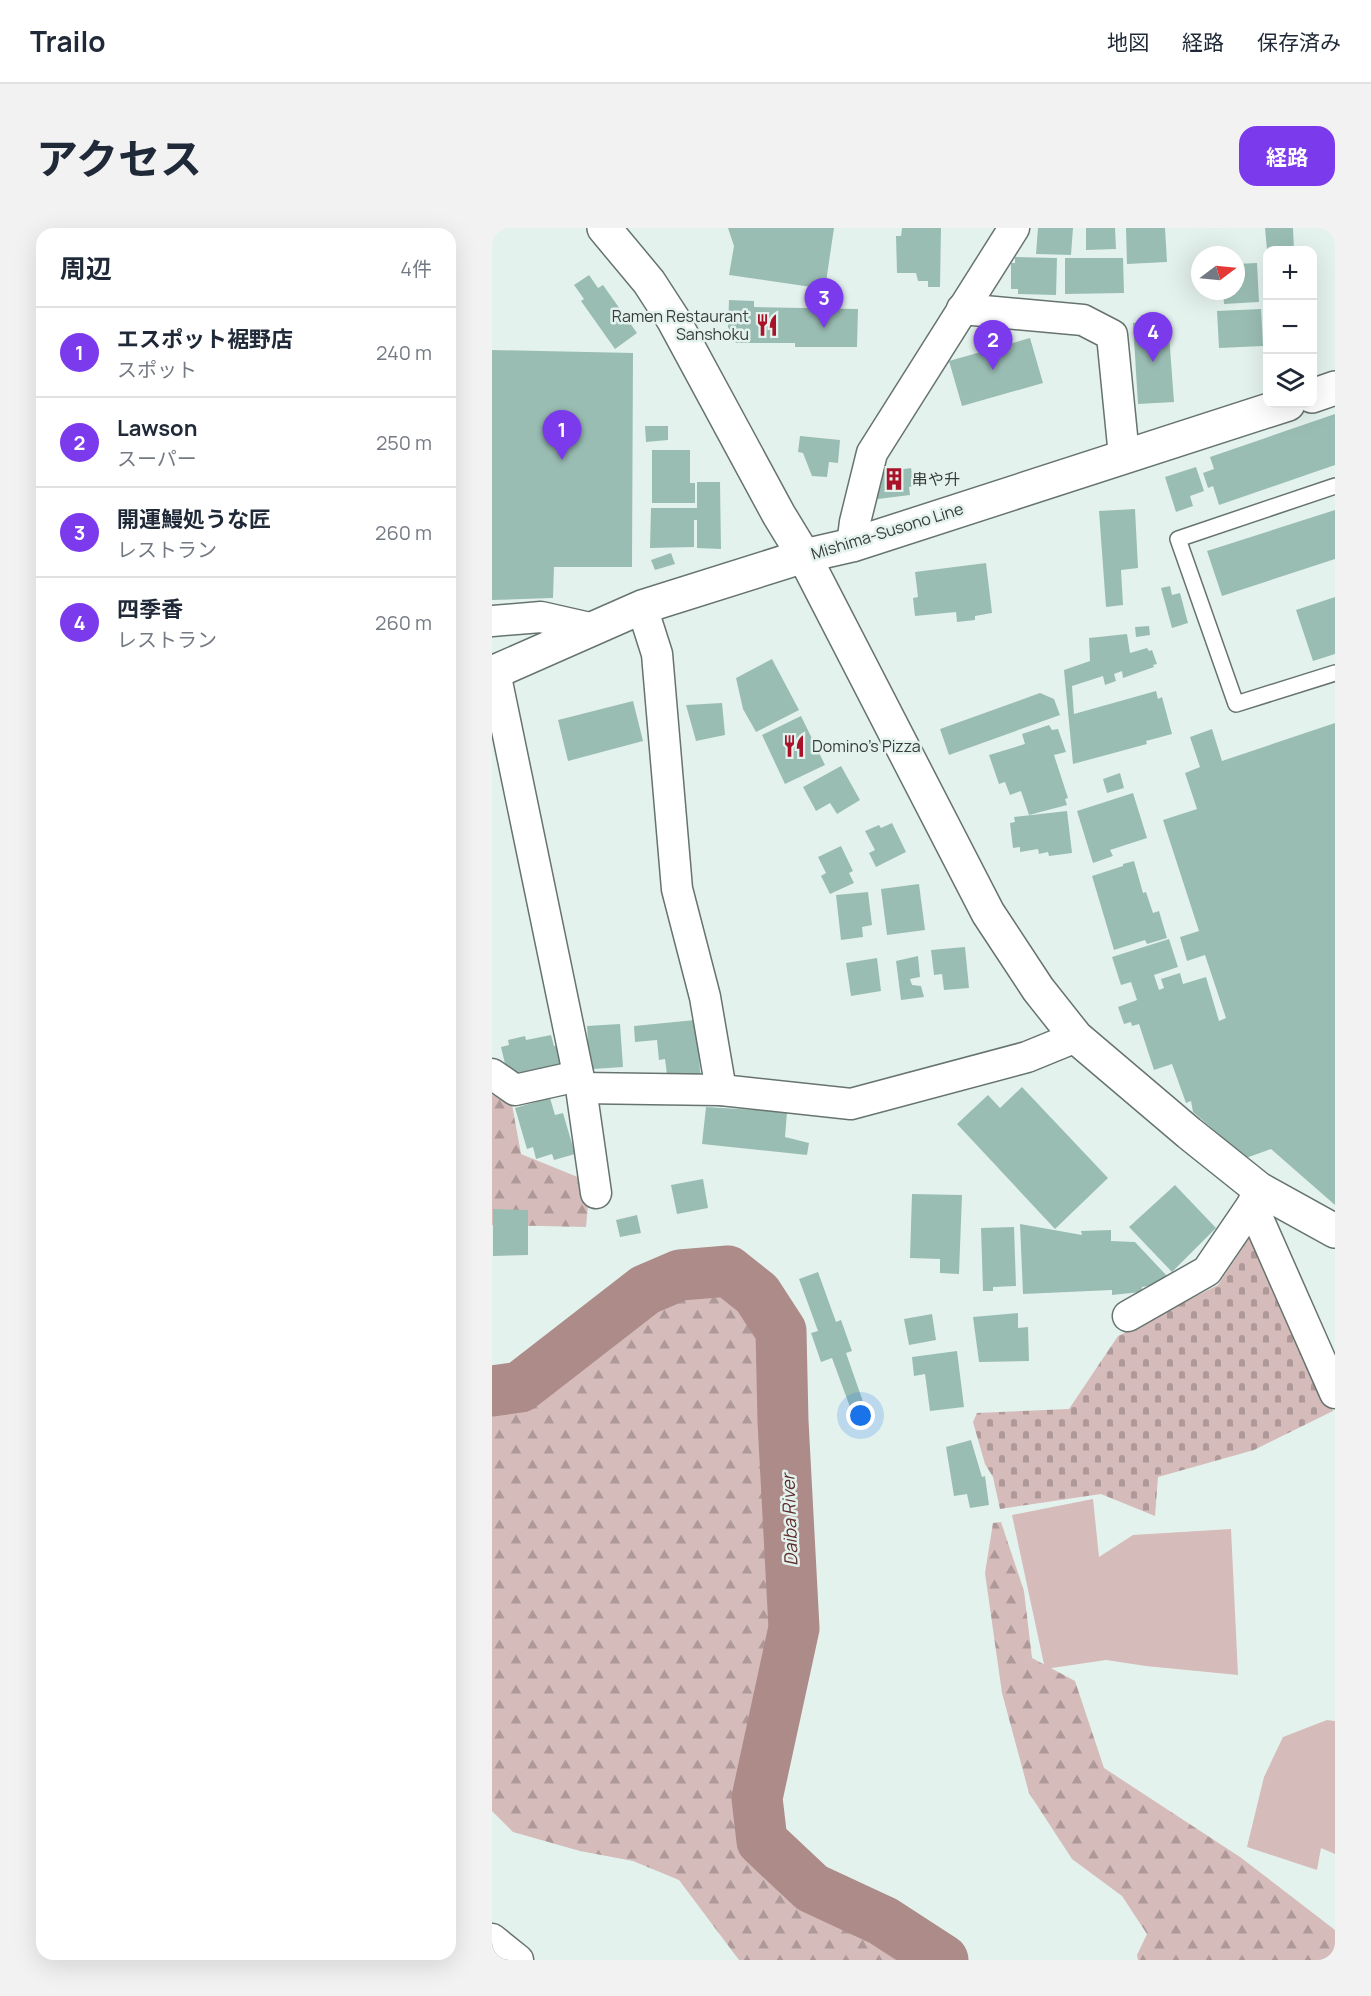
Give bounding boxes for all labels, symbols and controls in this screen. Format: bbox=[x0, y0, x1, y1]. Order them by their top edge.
text: Trailo bbox=[30, 22, 106, 60]
text: 地図 bbox=[1107, 28, 1149, 56]
text: 経路 bbox=[1182, 28, 1224, 56]
text: 保存済み bbox=[1257, 28, 1341, 56]
button: 経路 bbox=[1239, 126, 1335, 186]
text: アクセス bbox=[36, 129, 202, 187]
north arrow bbox=[1191, 246, 1245, 300]
map controls bbox=[1263, 246, 1317, 408]
button: + bbox=[1263, 246, 1317, 300]
text: 周辺 bbox=[60, 250, 112, 286]
text: 4件 bbox=[400, 255, 432, 282]
pin: 3 bbox=[804, 279, 844, 328]
button: − bbox=[1263, 300, 1317, 354]
place label: Ramen Restaurant Sanshoku bbox=[612, 305, 749, 345]
restaurant icon: Ramen Restaurant Sanshoku bbox=[754, 312, 780, 338]
pin: 4 bbox=[1134, 312, 1172, 362]
pin: 2 bbox=[974, 320, 1012, 370]
text: エスポット裾野店 bbox=[117, 324, 293, 354]
text: 1 bbox=[75, 339, 84, 366]
text: 240 m bbox=[376, 339, 432, 366]
button: layers bbox=[1263, 354, 1317, 408]
text: スポット bbox=[117, 356, 197, 383]
pin: 1 bbox=[542, 410, 582, 460]
text: Lawson bbox=[117, 413, 197, 443]
text: 2 bbox=[74, 429, 85, 456]
text: 250 m bbox=[376, 429, 432, 456]
text: スーパー bbox=[117, 445, 197, 472]
building icon: 串や升 bbox=[881, 466, 907, 492]
place label: 串や升 bbox=[912, 468, 960, 490]
street label: Mishima-Susono Line bbox=[808, 497, 966, 565]
text: 開運鰻処うな匠 bbox=[117, 504, 271, 534]
text: 3 bbox=[74, 519, 85, 546]
text: 260 m bbox=[375, 519, 432, 546]
text: レストラン bbox=[117, 536, 217, 563]
text: 四季香 bbox=[117, 594, 183, 624]
text: 4 bbox=[73, 609, 86, 636]
text: 260 m bbox=[375, 609, 432, 636]
text: レストラン bbox=[117, 626, 217, 653]
restaurant icon: Domino's Pizza bbox=[781, 733, 807, 759]
place label: Domino's Pizza bbox=[812, 735, 921, 757]
your location bbox=[846, 1401, 875, 1430]
water label: Daiba River bbox=[775, 1471, 803, 1566]

